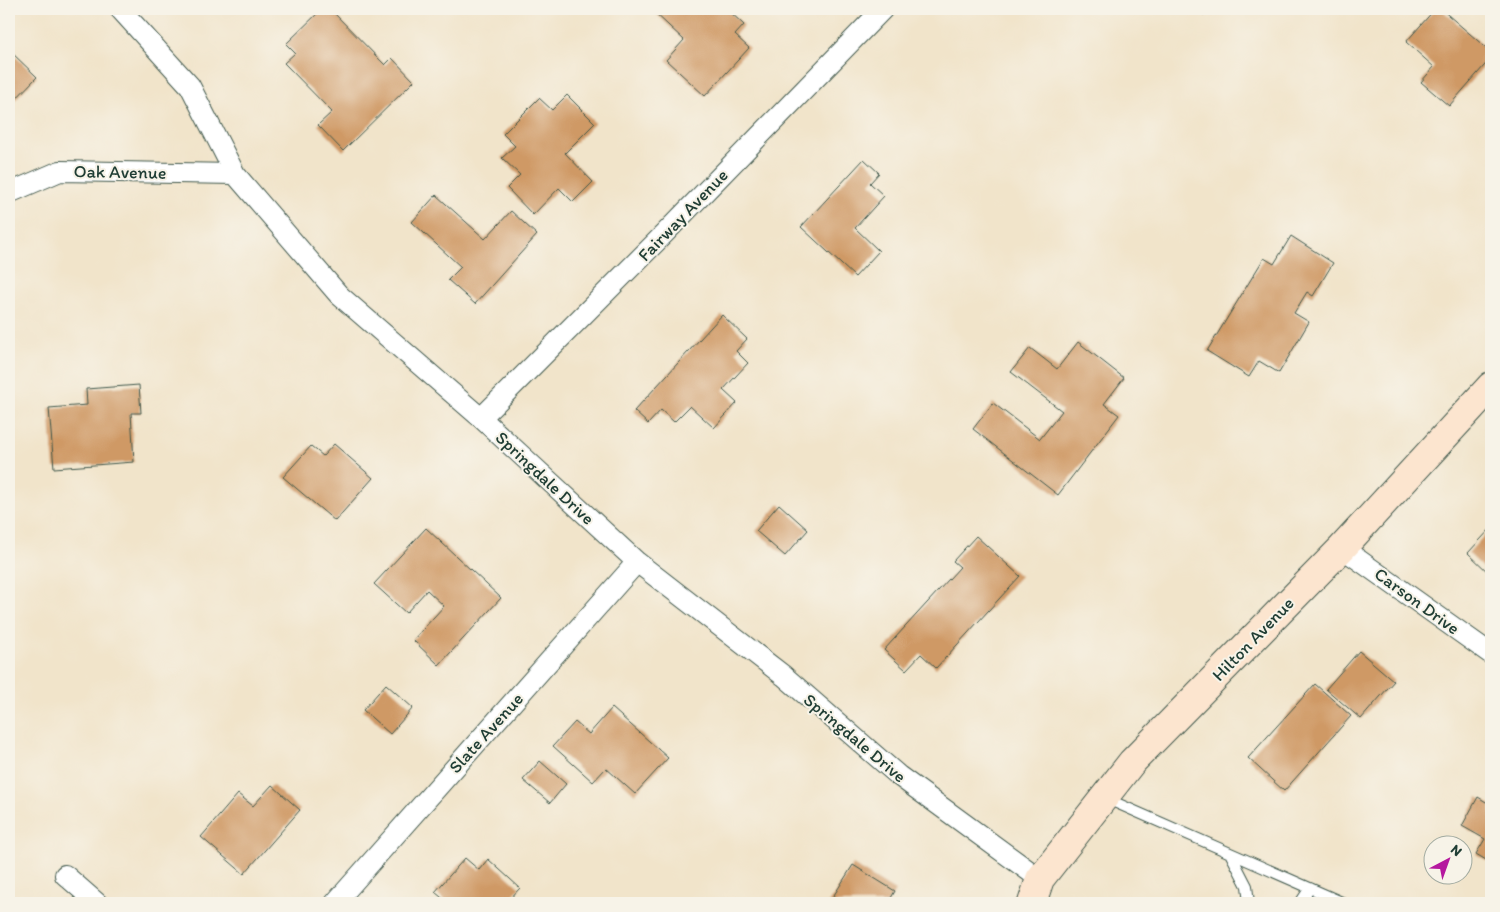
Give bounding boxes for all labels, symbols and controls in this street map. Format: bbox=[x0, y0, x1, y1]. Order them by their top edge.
street label: Oak Avenue bbox=[73, 160, 167, 184]
street label: Fairway Avenue bbox=[633, 164, 733, 266]
street label: Springdale Drive bbox=[491, 427, 599, 529]
street label: Carson Drive bbox=[1370, 563, 1464, 639]
street label: Hilton Avenue bbox=[1207, 592, 1299, 686]
street label: Slate Avenue bbox=[444, 688, 528, 778]
street label: Springdale Drive bbox=[799, 689, 911, 787]
north arrow bbox=[1422, 834, 1472, 884]
text: N bbox=[1447, 841, 1465, 860]

